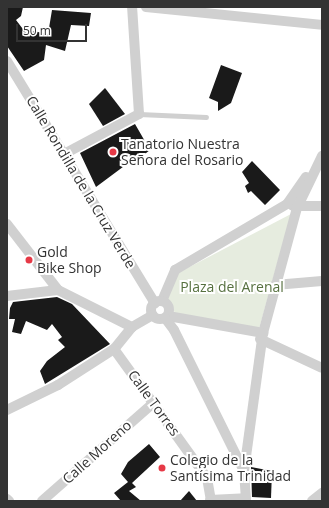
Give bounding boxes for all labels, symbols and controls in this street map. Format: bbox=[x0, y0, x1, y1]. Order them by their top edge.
scale bar bbox=[18, 16, 89, 42]
text: 50 m bbox=[23, 22, 51, 39]
street label: Calle Rondilla de la Cruz Verde bbox=[23, 93, 139, 271]
place label: Tanatorio Nuestra Señora del Rosario bbox=[121, 136, 243, 168]
marker: Tanatorio Nuestra Señora del Rosario bbox=[108, 147, 118, 157]
place label: Gold Bike Shop bbox=[37, 244, 102, 276]
marker: Gold Bike Shop bbox=[24, 255, 34, 265]
park label: Plaza del Arenal bbox=[180, 279, 284, 295]
street label: Calle Torres bbox=[124, 367, 184, 439]
street label: Calle Moreno bbox=[59, 417, 135, 487]
place label: Colegio de la Santísima Trinidad bbox=[170, 452, 291, 484]
marker: Colegio de la Santísima Trinidad bbox=[157, 463, 167, 473]

